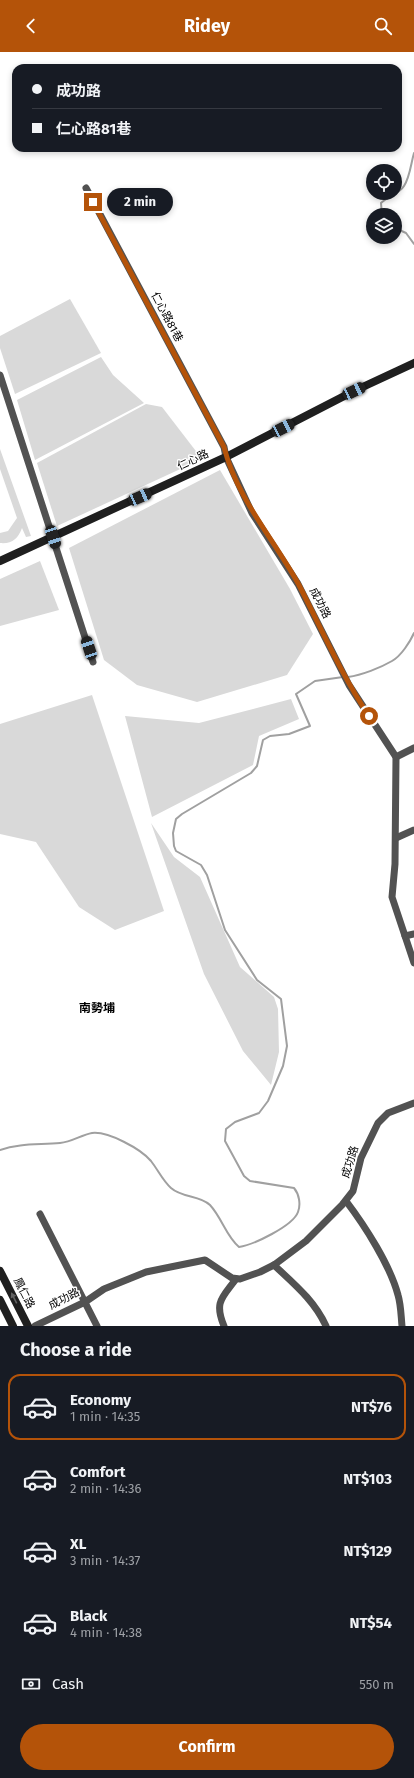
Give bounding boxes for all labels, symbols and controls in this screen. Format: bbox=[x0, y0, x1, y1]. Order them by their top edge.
icon: back bbox=[20, 15, 42, 37]
text: Ridey bbox=[184, 15, 230, 37]
icon: search bbox=[372, 15, 394, 37]
text: 成功路 bbox=[56, 82, 101, 100]
text: 仁心路81巷 bbox=[56, 120, 131, 138]
map controls bbox=[366, 164, 402, 244]
button: locate bbox=[366, 164, 402, 200]
callout: 2 min bbox=[107, 188, 173, 216]
route end bbox=[84, 193, 102, 211]
text: 2 min bbox=[124, 194, 156, 209]
button: layers bbox=[366, 208, 402, 244]
street label: 仁心路81巷 bbox=[148, 290, 186, 344]
car bbox=[341, 380, 367, 402]
car bbox=[270, 417, 296, 439]
street label: 仁心路 bbox=[175, 447, 211, 473]
car bbox=[127, 487, 153, 507]
car bbox=[44, 524, 62, 550]
street label: 成功路 bbox=[307, 585, 333, 621]
car bbox=[80, 635, 98, 661]
route start bbox=[360, 707, 378, 725]
district label: 南勢埔 bbox=[79, 1001, 115, 1015]
street label: 成功路 bbox=[339, 1144, 361, 1180]
street label: 鳳仁路 bbox=[11, 1275, 37, 1311]
street label: 成功路 bbox=[46, 1286, 82, 1312]
one-way arrow bbox=[11, 1293, 17, 1304]
text: Choose a ride bbox=[20, 1339, 132, 1361]
icon: car bbox=[22, 1389, 58, 1425]
text: Economy bbox=[70, 1391, 131, 1409]
text: NT$76 bbox=[351, 1398, 392, 1416]
text: 1 min · 14:35 bbox=[70, 1409, 140, 1424]
icon: car bbox=[22, 1461, 58, 1497]
text: Comfort bbox=[70, 1463, 126, 1481]
text: NT$103 bbox=[343, 1470, 392, 1488]
text: 2 min · 14:36 bbox=[70, 1481, 142, 1496]
icon: car bbox=[22, 1533, 58, 1569]
text: XL bbox=[70, 1535, 86, 1553]
text: NT$129 bbox=[344, 1542, 392, 1560]
text: 3 min · 14:37 bbox=[70, 1553, 140, 1568]
icon: car bbox=[22, 1605, 58, 1641]
text: Black bbox=[70, 1607, 107, 1625]
text: NT$54 bbox=[350, 1614, 392, 1632]
text: 4 min · 14:38 bbox=[70, 1625, 142, 1640]
icon: cash bbox=[20, 1673, 42, 1695]
text: Cash bbox=[52, 1675, 84, 1693]
text: 550 m bbox=[359, 1677, 394, 1692]
button: Confirm bbox=[20, 1724, 394, 1770]

